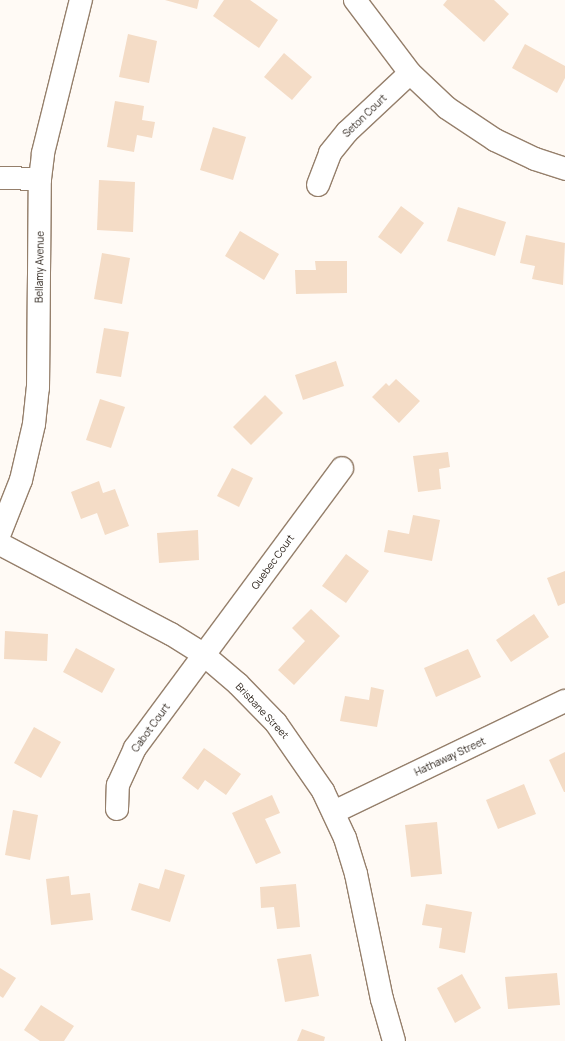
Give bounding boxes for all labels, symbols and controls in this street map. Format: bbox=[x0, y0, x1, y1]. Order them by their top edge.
street label: Seton Court bbox=[341, 92, 389, 140]
street label: Bellamy Avenue bbox=[33, 231, 47, 303]
street label: Quebec Court bbox=[249, 532, 297, 592]
street label: Brisbane Street bbox=[233, 681, 291, 741]
street label: Cabot Court bbox=[129, 701, 173, 755]
street label: Hathaway Street bbox=[413, 735, 487, 779]

